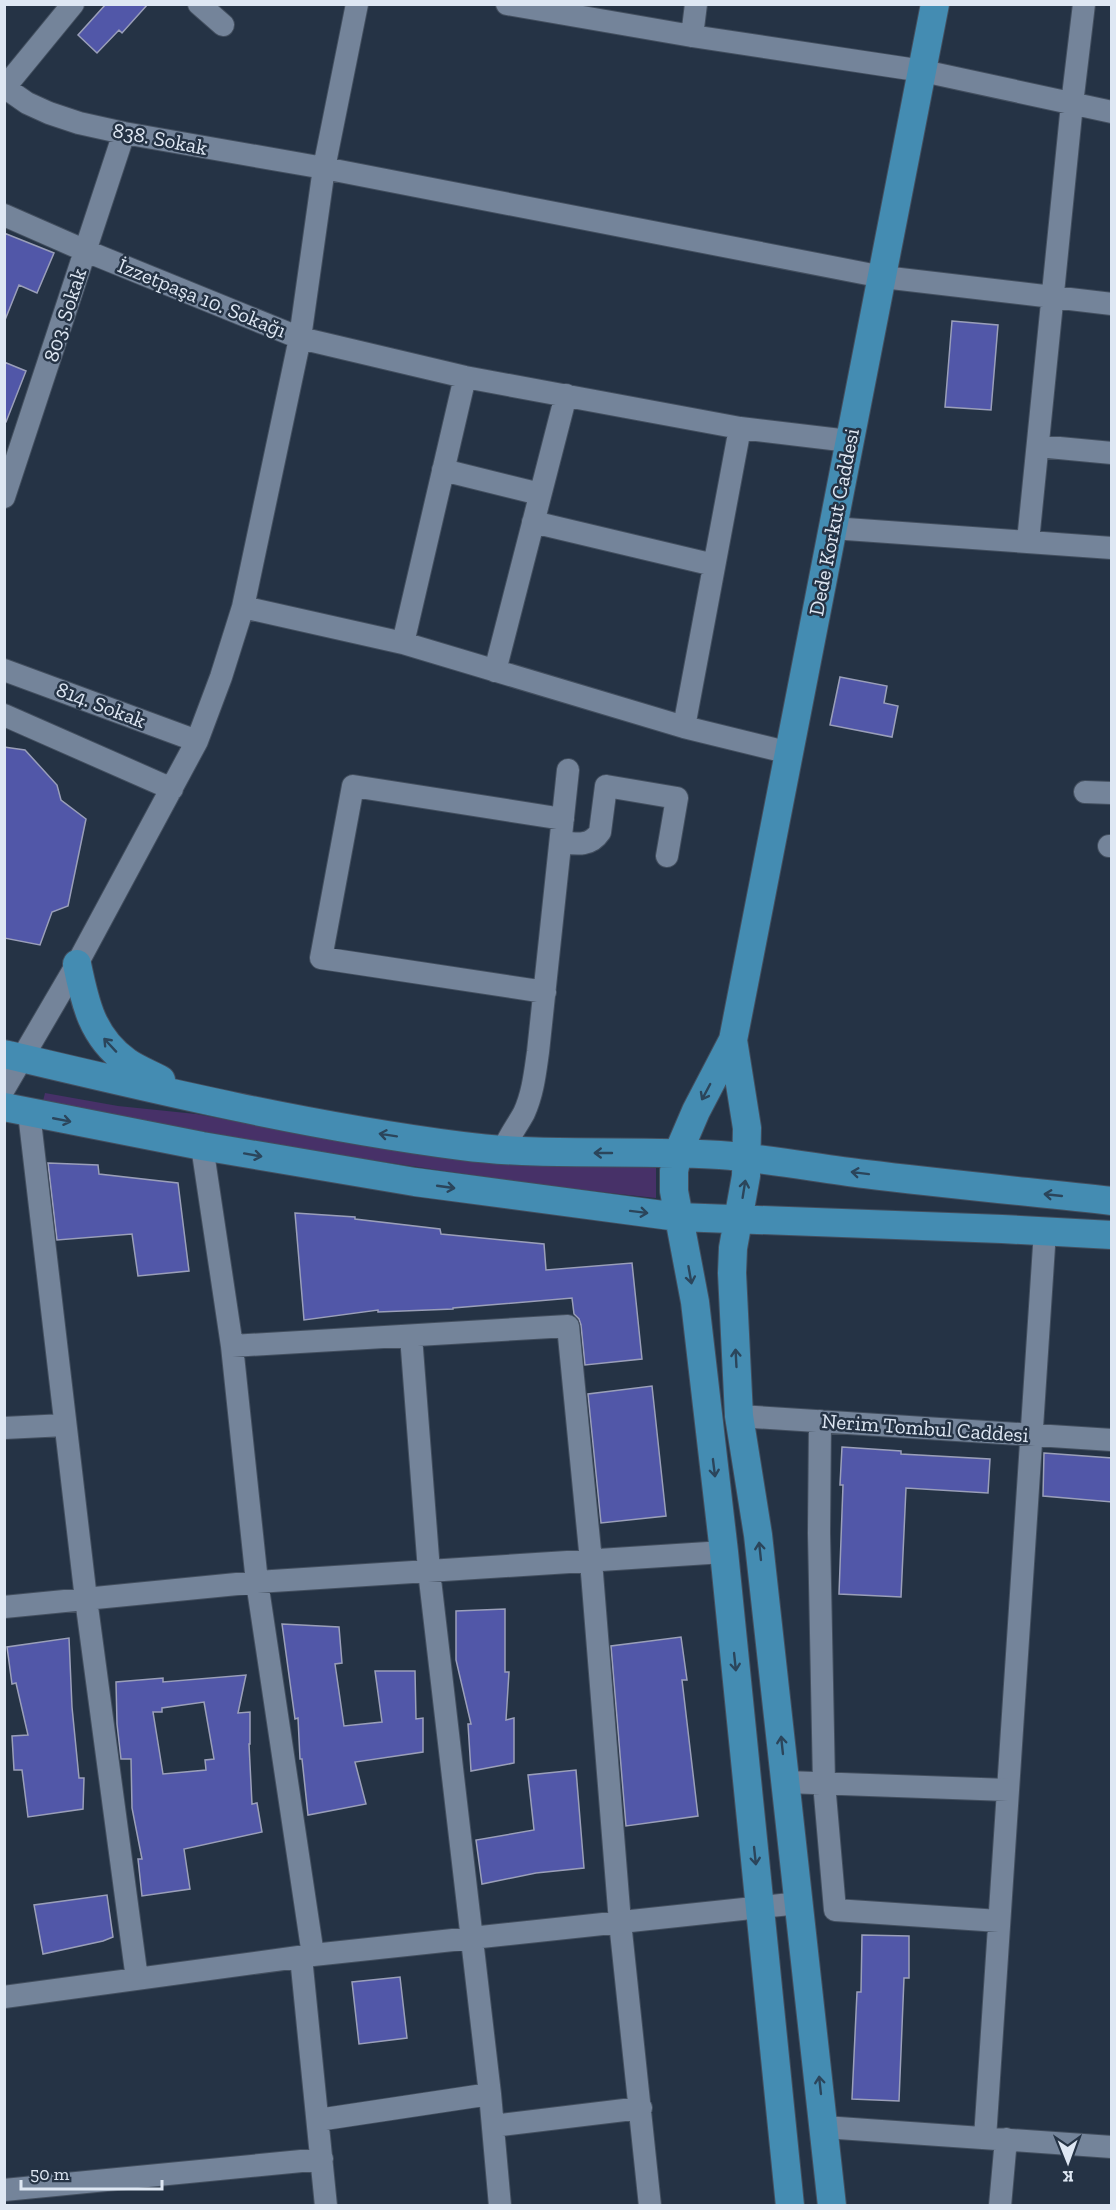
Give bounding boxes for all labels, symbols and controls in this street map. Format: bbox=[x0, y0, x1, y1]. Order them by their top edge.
street label: 838. Sokak bbox=[111, 117, 210, 160]
street label: İzzetpaşa 10. Sokağı bbox=[114, 252, 290, 343]
street label: 803. Sokak bbox=[38, 265, 91, 365]
street label: Dede Korkut Caddesi bbox=[803, 426, 864, 618]
street label: 814. Sokak bbox=[53, 676, 150, 733]
one-way arrow bbox=[103, 1037, 117, 1052]
one-way arrow bbox=[700, 1083, 712, 1100]
one-way arrow bbox=[51, 1115, 71, 1126]
one-way arrow bbox=[379, 1129, 398, 1140]
one-way arrow bbox=[593, 1147, 613, 1159]
one-way arrow bbox=[243, 1149, 263, 1160]
one-way arrow bbox=[850, 1167, 870, 1178]
one-way arrow bbox=[738, 1180, 749, 1200]
one-way arrow bbox=[435, 1181, 455, 1192]
one-way arrow bbox=[1044, 1189, 1064, 1200]
one-way arrow bbox=[629, 1207, 648, 1218]
one-way arrow bbox=[685, 1264, 696, 1284]
one-way arrow bbox=[731, 1348, 742, 1368]
street label: Nerim Tombul Caddesi bbox=[821, 1408, 1030, 1447]
one-way arrow bbox=[709, 1458, 720, 1477]
one-way arrow bbox=[754, 1542, 765, 1561]
one-way arrow bbox=[730, 1651, 741, 1671]
one-way arrow bbox=[776, 1735, 787, 1755]
one-way arrow bbox=[750, 1845, 761, 1865]
one-way arrow bbox=[814, 2075, 825, 2095]
north arrow bbox=[1038, 2132, 1098, 2192]
scale bar bbox=[21, 2153, 162, 2191]
text: 50 m bbox=[30, 2163, 70, 2185]
text: K bbox=[1062, 2167, 1074, 2186]

